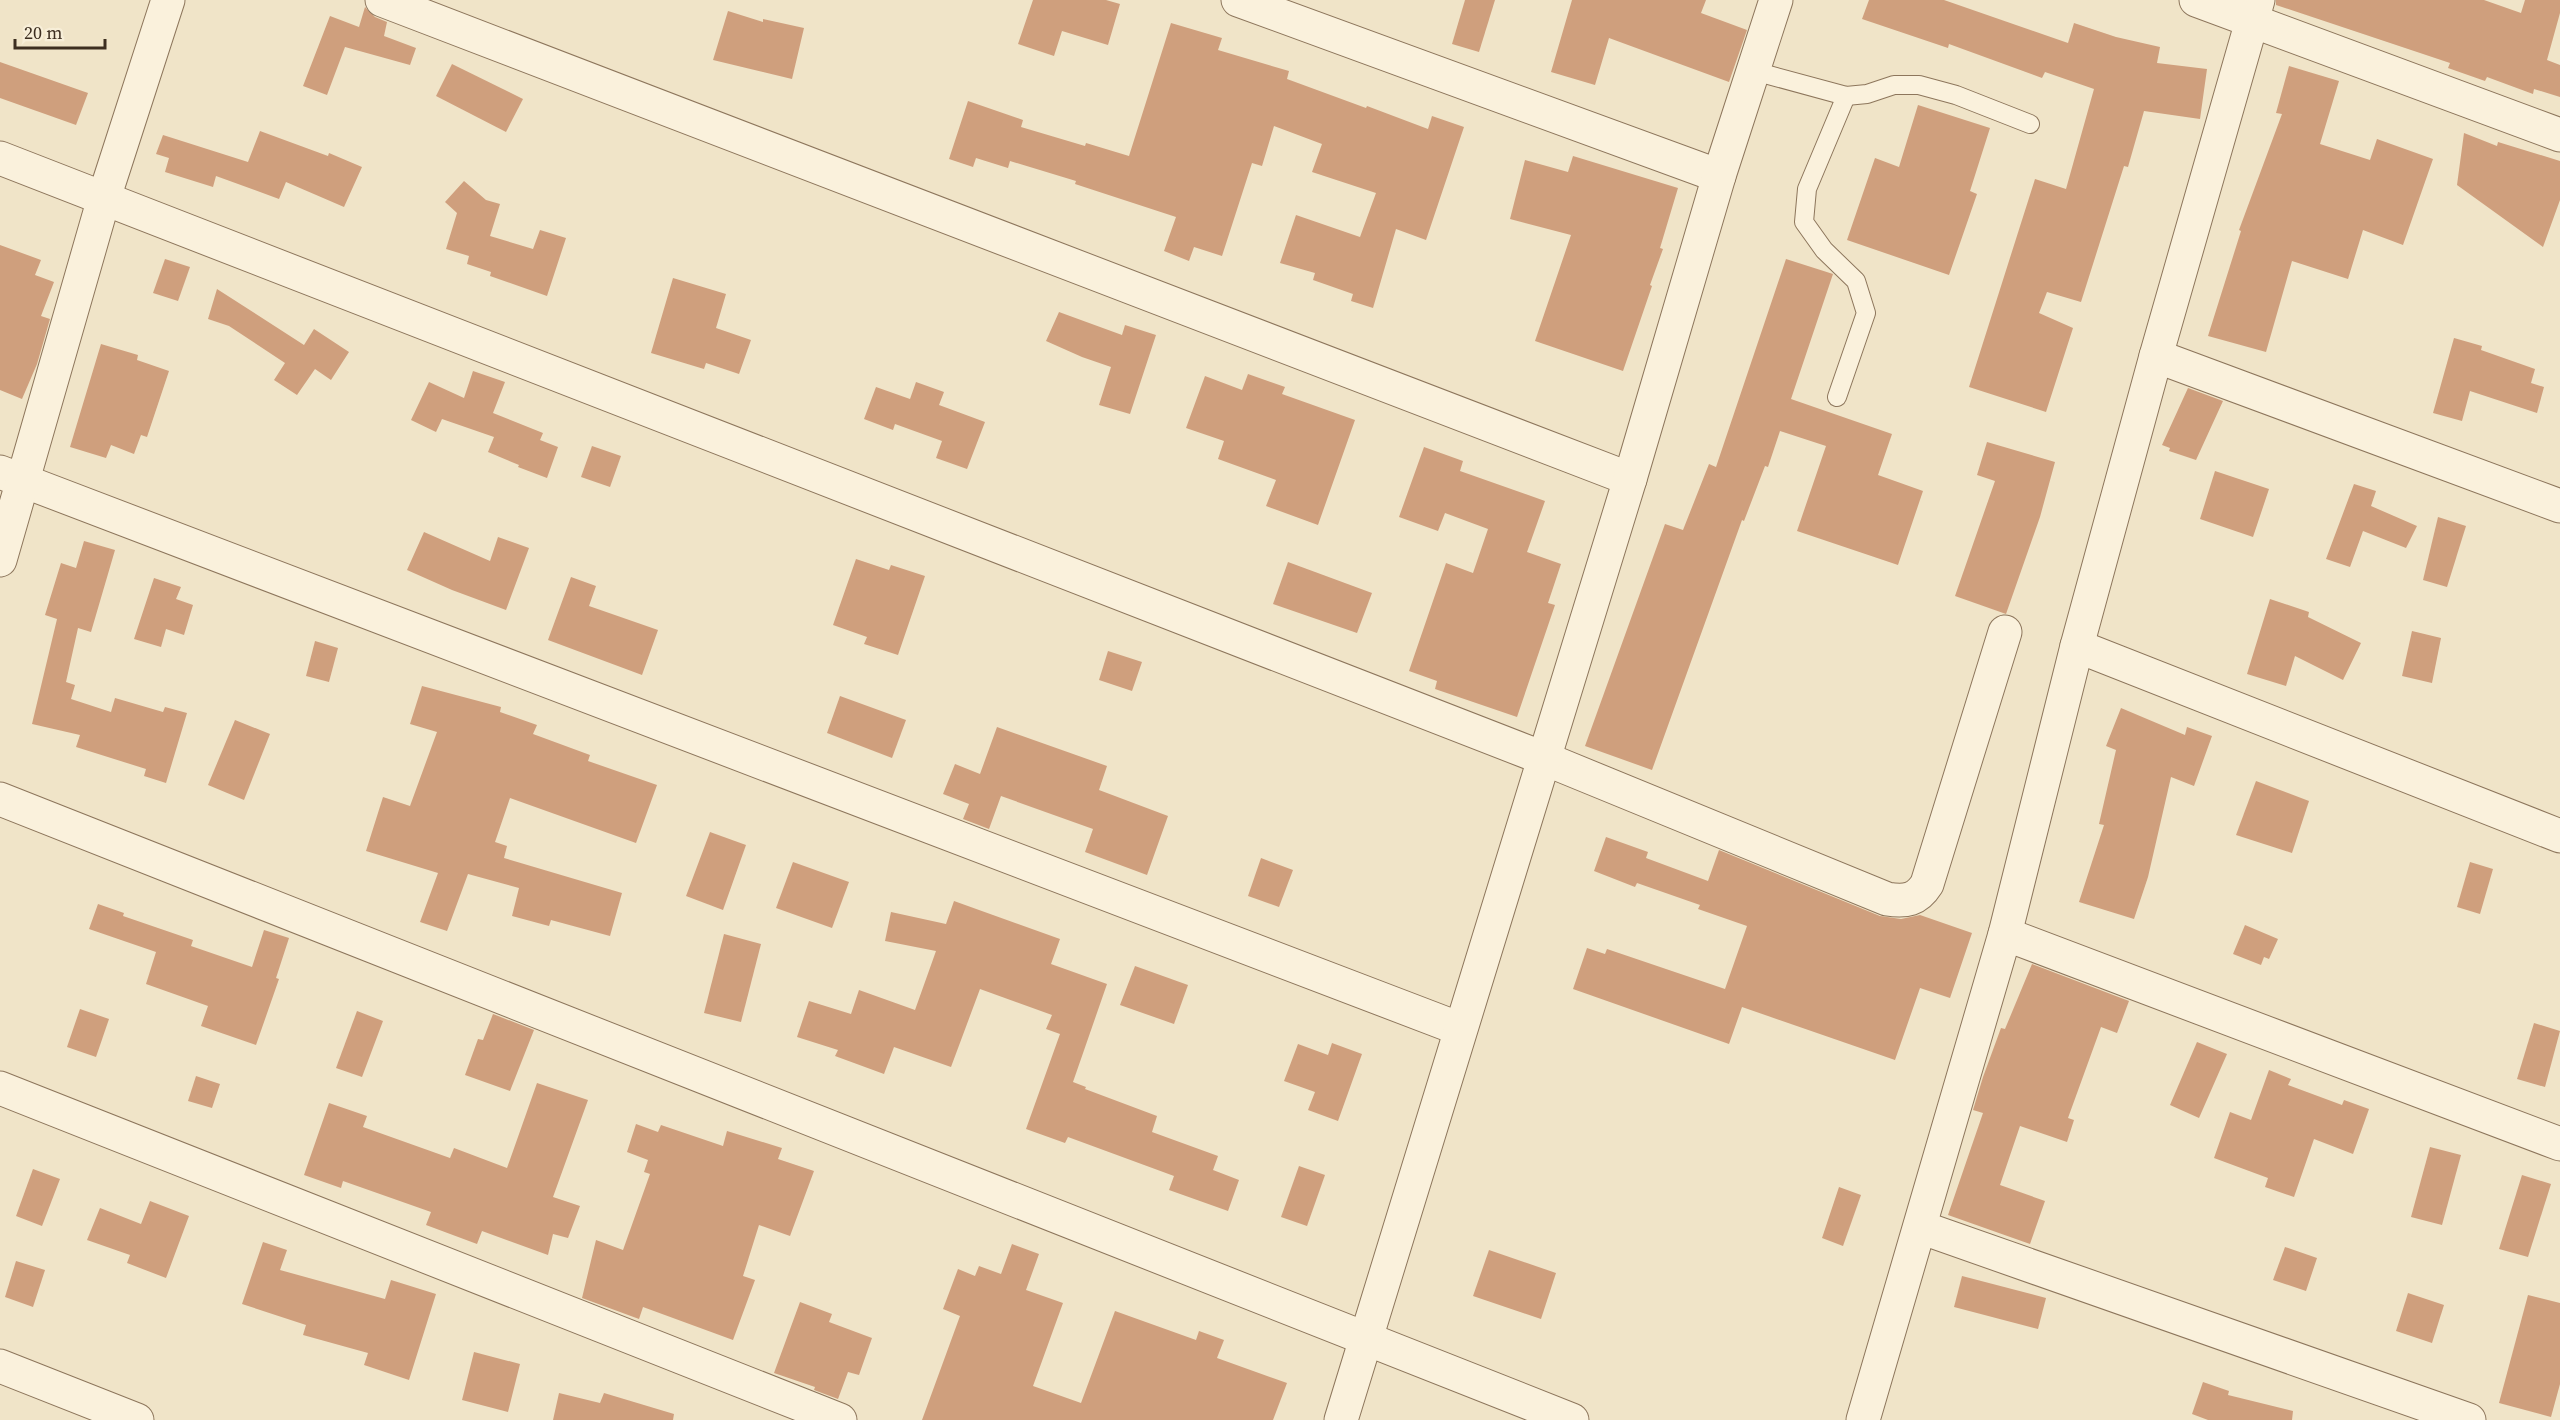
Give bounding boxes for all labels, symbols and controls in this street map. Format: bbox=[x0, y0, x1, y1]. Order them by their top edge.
scale bar bbox=[15, 12, 105, 50]
text: 20 m bbox=[24, 20, 62, 45]

